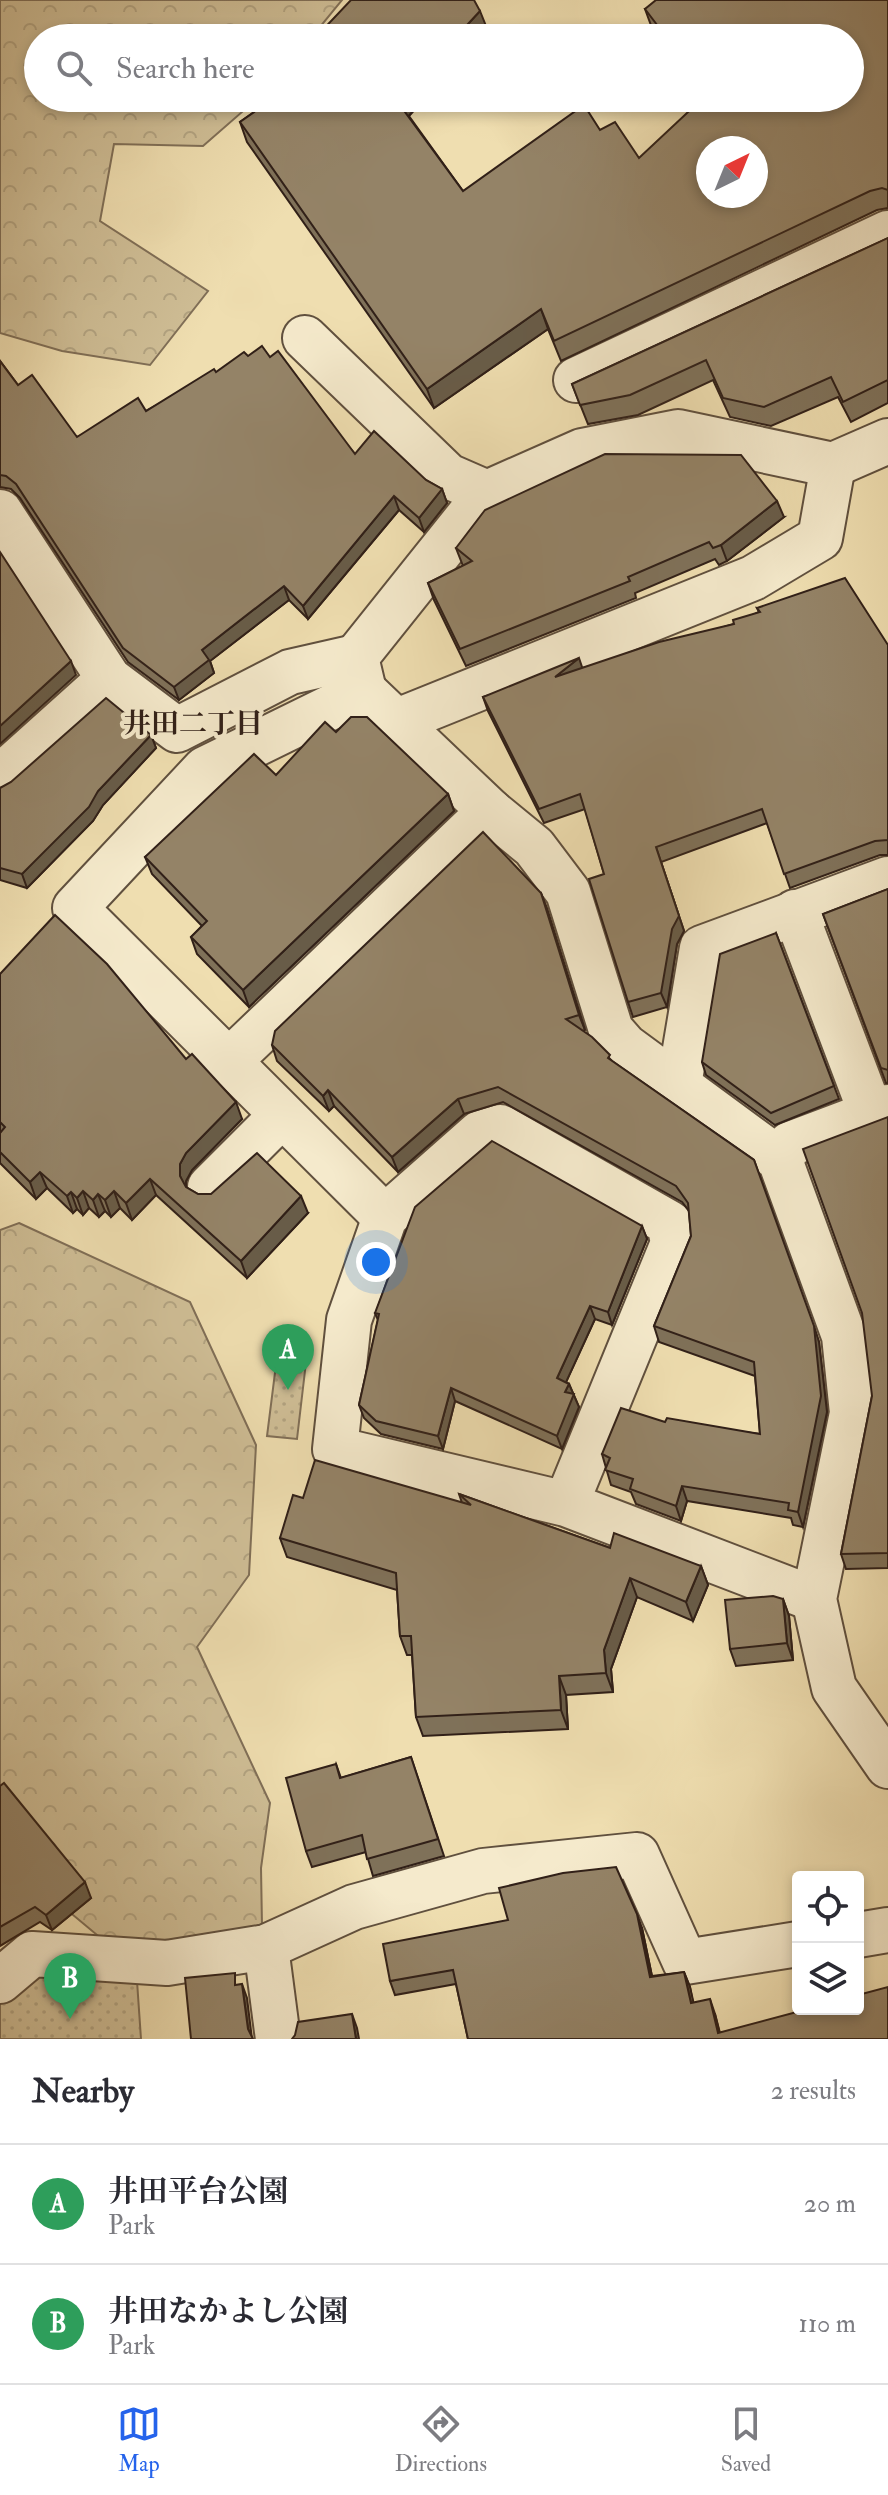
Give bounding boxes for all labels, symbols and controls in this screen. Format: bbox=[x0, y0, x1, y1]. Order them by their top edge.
search box bbox=[24, 24, 864, 112]
icon: search bbox=[52, 46, 96, 90]
text: Search here bbox=[116, 50, 255, 87]
north arrow bbox=[696, 136, 768, 208]
district label: 井田二丁目 bbox=[123, 707, 263, 742]
your location bbox=[356, 1242, 396, 1282]
pin: A bbox=[262, 1324, 314, 1390]
map controls bbox=[792, 1871, 864, 2015]
button: locate bbox=[792, 1871, 864, 1943]
button: layers bbox=[792, 1943, 864, 2015]
pin: B bbox=[44, 1953, 96, 2019]
text: Nearby bbox=[32, 2070, 134, 2113]
text: 2 results bbox=[771, 2075, 856, 2107]
text: 井田平台公園 bbox=[108, 2173, 288, 2210]
text: A bbox=[50, 2188, 66, 2220]
text: 20 m bbox=[804, 2188, 856, 2220]
text: Park bbox=[108, 2210, 155, 2242]
text: 井田なかよし公園 bbox=[108, 2293, 348, 2330]
text: B bbox=[49, 2308, 67, 2340]
text: 110 m bbox=[799, 2308, 856, 2340]
text: Park bbox=[108, 2330, 155, 2362]
tab: Map bbox=[117, 2402, 161, 2478]
tab: Directions bbox=[395, 2402, 487, 2478]
tab: Saved bbox=[721, 2402, 771, 2478]

